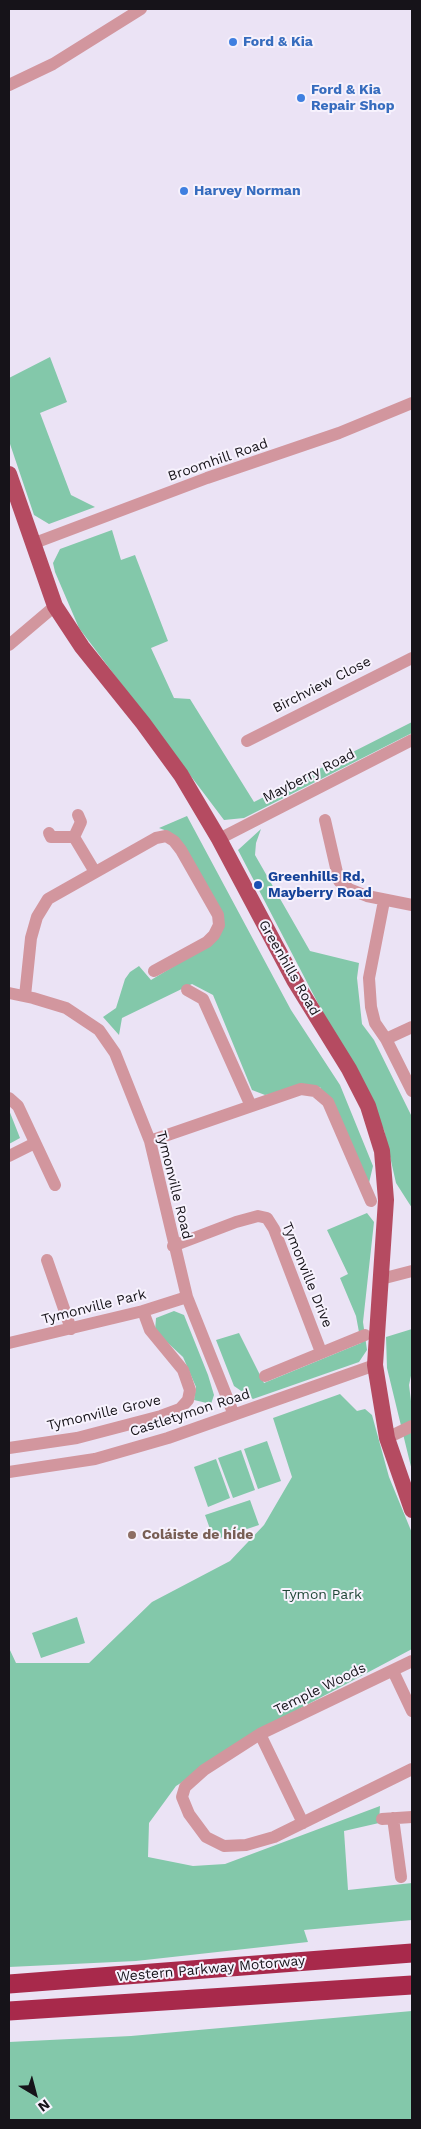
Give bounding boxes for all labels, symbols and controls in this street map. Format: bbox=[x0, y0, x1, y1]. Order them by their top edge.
place label: Ford & Kia bbox=[243, 34, 313, 50]
marker: Ford & Kia bbox=[227, 36, 239, 48]
place label: Ford & Kia Repair Shop bbox=[311, 82, 394, 114]
marker: Ford & Kia Repair Shop bbox=[295, 92, 307, 104]
place label: Harvey Norman bbox=[194, 183, 301, 199]
marker: Harvey Norman bbox=[178, 185, 190, 197]
street label: Broomhill Road bbox=[166, 435, 270, 485]
street label: Birchview Close bbox=[270, 653, 374, 717]
street label: Mayberry Road bbox=[260, 746, 358, 806]
place label: Greenhills Rd, Mayberry Road bbox=[268, 869, 372, 902]
marker: Greenhills Rd, Mayberry Road bbox=[252, 879, 264, 891]
street label: Greenhills Road bbox=[255, 917, 323, 1019]
street label: Tymonville Road bbox=[152, 1129, 196, 1241]
street label: Tymonville Drive bbox=[278, 1220, 336, 1330]
street label: Tymonville Park bbox=[40, 1286, 148, 1328]
street label: Castletymon Road bbox=[128, 1386, 252, 1440]
street label: Tymonville Grove bbox=[45, 1392, 163, 1434]
place label: Coláiste de hÍde bbox=[142, 1527, 253, 1543]
marker: Coláiste de hÍde bbox=[126, 1529, 138, 1541]
park label: Tymon Park bbox=[282, 1587, 362, 1603]
street label: Temple Woods bbox=[271, 1659, 369, 1719]
street label: Western Parkway Motorway bbox=[116, 1952, 306, 1986]
north arrow bbox=[10, 2069, 60, 2119]
text: N bbox=[35, 2096, 53, 2115]

